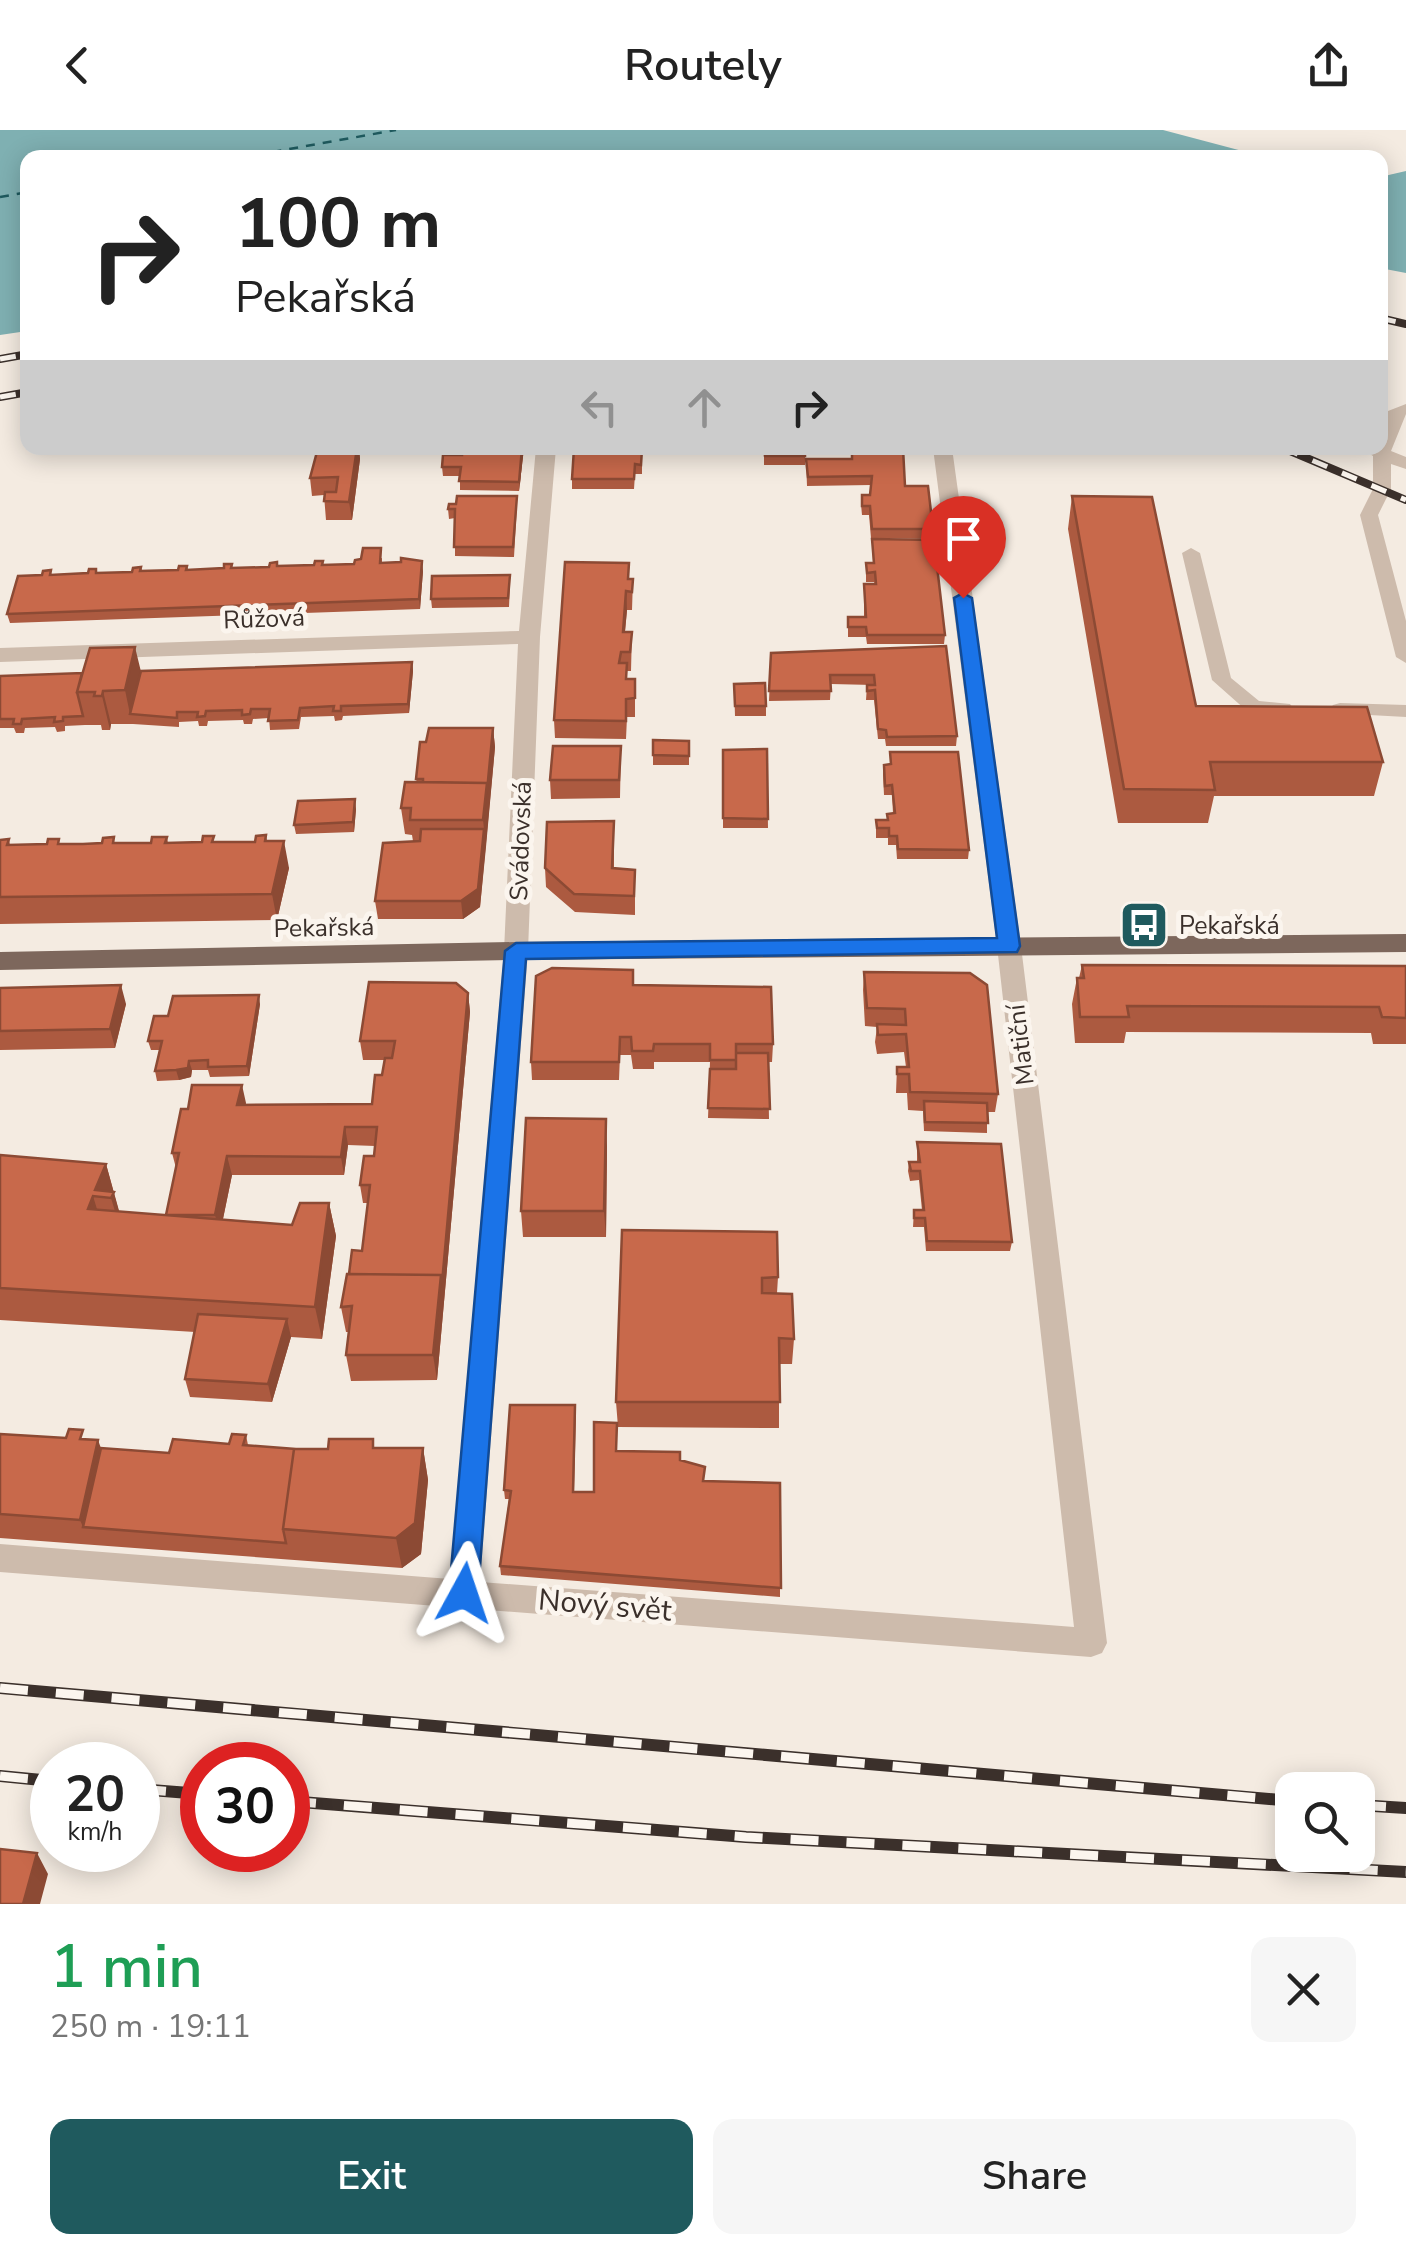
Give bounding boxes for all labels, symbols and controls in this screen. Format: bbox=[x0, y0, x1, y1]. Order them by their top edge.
text: Routely bbox=[624, 35, 782, 96]
icon: back bbox=[50, 38, 105, 93]
icon: share bbox=[1301, 38, 1356, 93]
text: 100 m bbox=[235, 176, 441, 272]
icon: right bbox=[70, 190, 200, 320]
text: Pekařská bbox=[235, 267, 416, 328]
icon: left bbox=[572, 380, 627, 435]
icon: ahead bbox=[677, 380, 732, 435]
icon: right bbox=[782, 380, 837, 435]
pin bbox=[921, 496, 1006, 599]
icon: arrive bbox=[936, 511, 991, 566]
street label: Růžová bbox=[223, 601, 305, 637]
street label: Svádovská bbox=[502, 781, 540, 901]
bus stop icon: Pekařská bbox=[1118, 899, 1170, 951]
place label: Pekařská bbox=[1179, 909, 1280, 943]
street label: Pekařská bbox=[273, 910, 375, 946]
street label: Matiční bbox=[999, 1002, 1043, 1087]
position arrow bbox=[412, 1541, 516, 1645]
street label: Nový svět bbox=[537, 1579, 674, 1632]
speed limit sign: 30 bbox=[180, 1742, 310, 1872]
text: 20 bbox=[65, 1760, 125, 1829]
map controls bbox=[1275, 1772, 1375, 1872]
button: search bbox=[1275, 1772, 1375, 1872]
text: km/h bbox=[67, 1815, 123, 1849]
text: 1 min bbox=[50, 1926, 203, 2008]
button: close bbox=[1251, 1937, 1356, 2042]
text: 250 m · 19:11 bbox=[50, 2005, 251, 2048]
button: Exit bbox=[50, 2119, 693, 2234]
button: Share bbox=[713, 2119, 1356, 2234]

